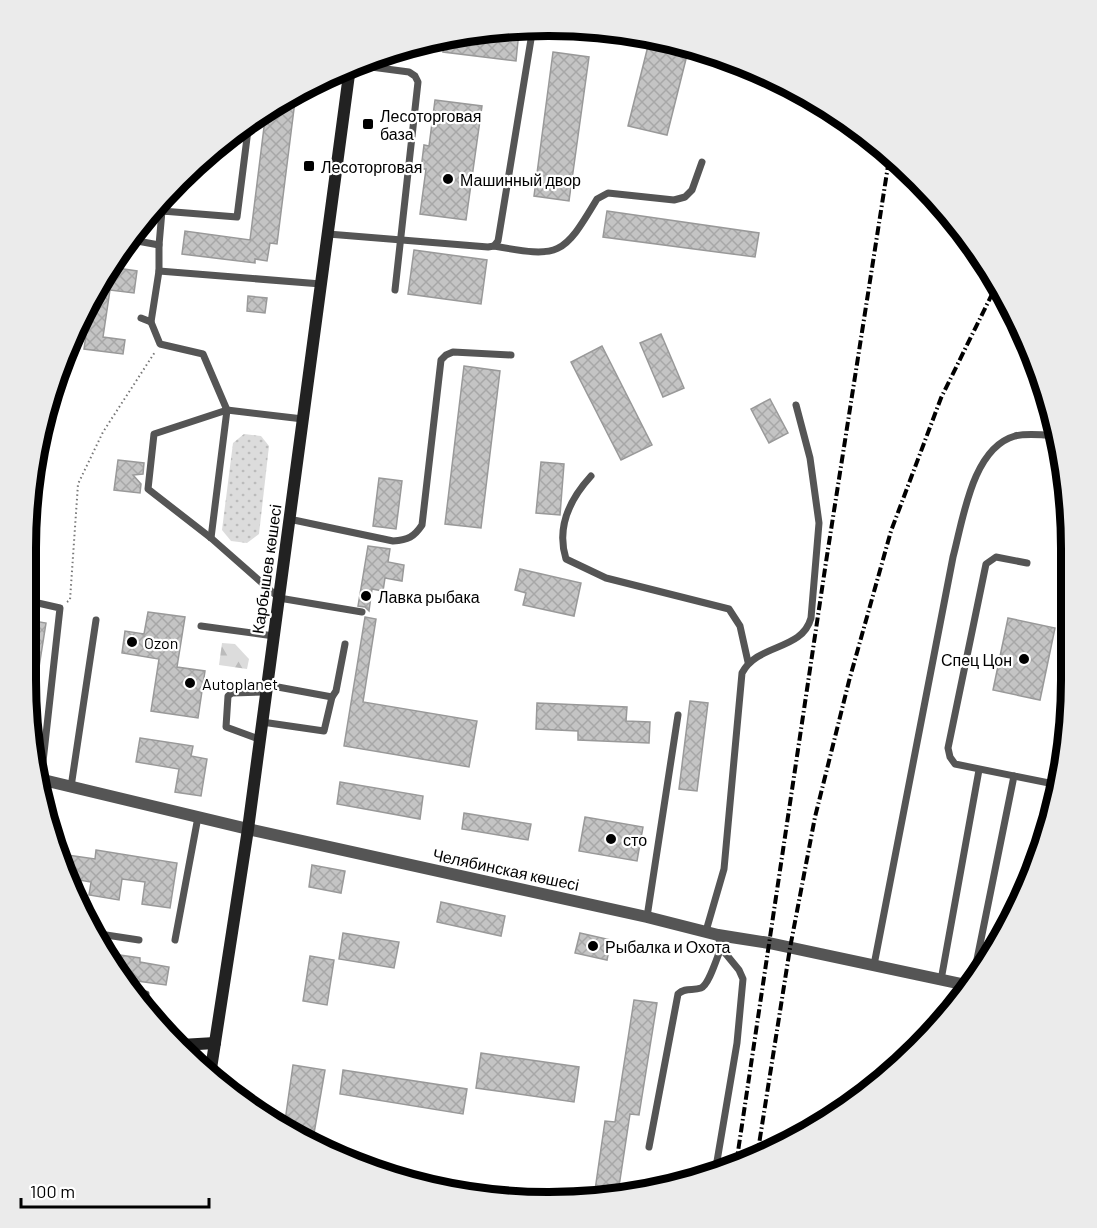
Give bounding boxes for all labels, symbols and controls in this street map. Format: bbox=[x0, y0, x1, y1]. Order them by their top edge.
place label: Лесоторговая база bbox=[380, 106, 481, 143]
marker: Лесоторговая база bbox=[361, 117, 375, 131]
place label: Лесоторговая bbox=[321, 157, 422, 176]
marker: Лесоторговая bbox=[302, 159, 316, 173]
place label: Машинный двор bbox=[460, 170, 581, 189]
marker: Машинный двор bbox=[441, 172, 455, 186]
street label: Карбышев көшесі bbox=[248, 503, 284, 635]
place label: Лавка рыбака bbox=[378, 587, 480, 606]
marker: Лавка рыбака bbox=[359, 589, 373, 603]
place label: Ozon bbox=[144, 633, 178, 652]
marker: Ozon bbox=[125, 635, 139, 649]
place label: Спец Цон bbox=[941, 650, 1012, 669]
marker: Спец Цон bbox=[1017, 652, 1031, 666]
place label: Autoplanet bbox=[202, 674, 278, 693]
marker: Autoplanet bbox=[183, 676, 197, 690]
place label: сто bbox=[623, 830, 647, 849]
marker: сто bbox=[604, 832, 618, 846]
street label: Челябинская көшесі bbox=[431, 844, 581, 894]
place label: Рыбалка и Охота bbox=[605, 937, 731, 956]
marker: Рыбалка и Охота bbox=[586, 939, 600, 953]
scale bar bbox=[21, 1171, 208, 1209]
text: 100 m bbox=[30, 1180, 75, 1202]

